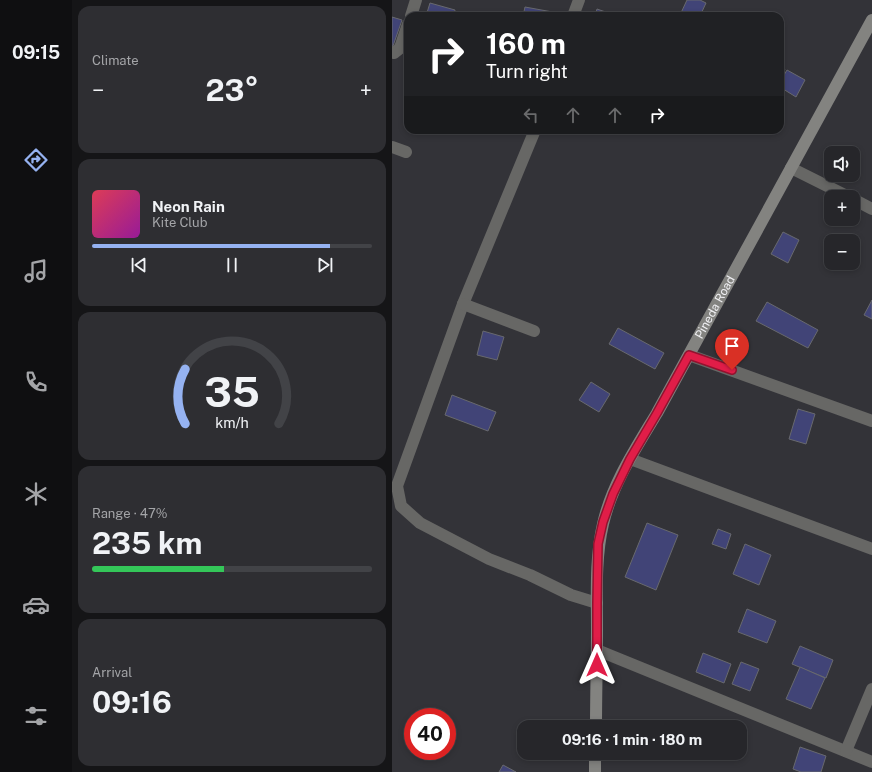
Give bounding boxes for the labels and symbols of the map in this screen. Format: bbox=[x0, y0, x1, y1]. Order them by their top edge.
street label: Pineda Road bbox=[692, 273, 738, 341]
pin bbox=[715, 329, 749, 370]
position arrow bbox=[576, 644, 618, 686]
speed limit sign: 40 bbox=[404, 708, 456, 760]

